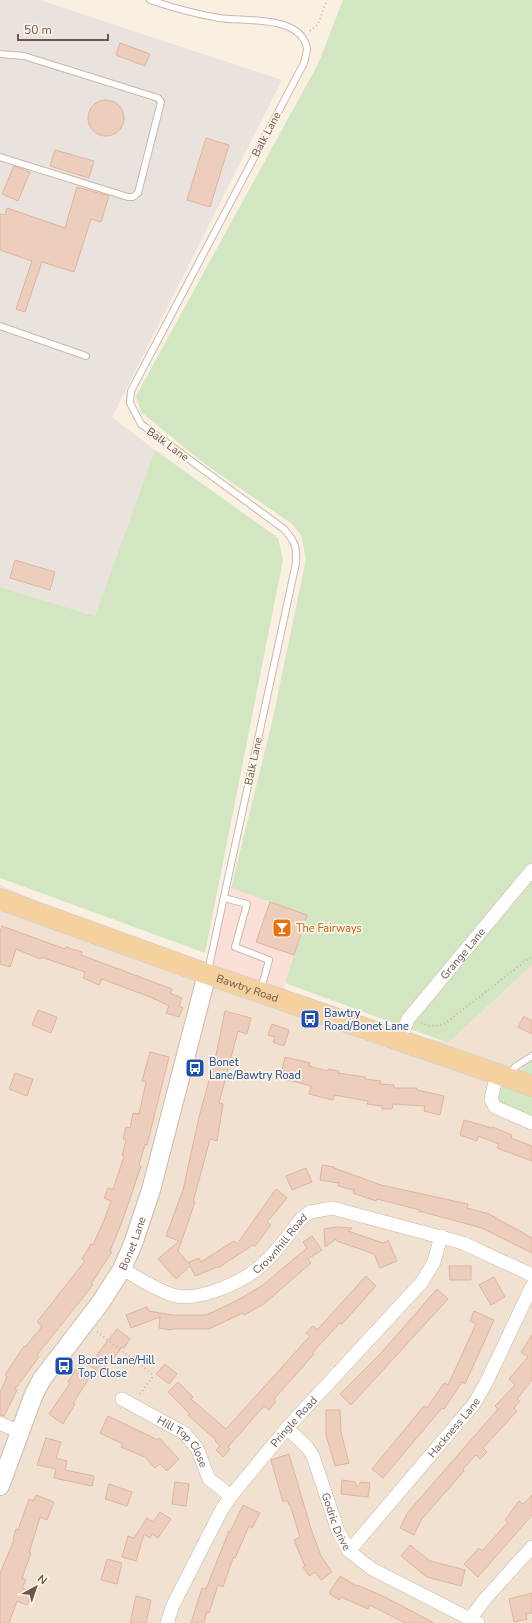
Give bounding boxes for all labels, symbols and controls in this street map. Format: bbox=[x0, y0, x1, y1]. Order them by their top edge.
scale bar bbox=[18, 16, 108, 42]
text: 50 m bbox=[24, 22, 52, 38]
street label: Balk Lane bbox=[248, 109, 285, 159]
street label: Balk Lane bbox=[144, 424, 192, 465]
street label: Balk Lane bbox=[241, 736, 266, 787]
bar icon: The Fairways bbox=[271, 917, 293, 939]
place label: The Fairways bbox=[296, 921, 362, 936]
street label: Grange Lane bbox=[437, 925, 489, 983]
street label: Bawtry Road bbox=[214, 971, 280, 1006]
place label: Bawtry Road/Bonet Lane bbox=[324, 1006, 409, 1034]
bus stop icon: Bawtry Road/Bonet Lane bbox=[299, 1008, 321, 1030]
place label: Bonet Lane/Bawtry Road bbox=[209, 1055, 301, 1083]
bus stop icon: Bonet Lane/Bawtry Road bbox=[184, 1057, 206, 1079]
street label: Crownhill Road bbox=[250, 1210, 310, 1278]
street label: Bonet Lane bbox=[115, 1214, 150, 1273]
place label: Bonet Lane/Hill Top Close bbox=[78, 1353, 156, 1381]
bus stop icon: Bonet Lane/Hill Top Close bbox=[53, 1355, 75, 1377]
street label: Pringle Road bbox=[267, 1393, 321, 1450]
street label: Hackness Lane bbox=[425, 1395, 484, 1461]
street label: Hill Top Close bbox=[154, 1413, 211, 1470]
street label: Godric Drive bbox=[318, 1491, 354, 1553]
north arrow bbox=[16, 1567, 56, 1607]
text: N bbox=[34, 1571, 50, 1588]

